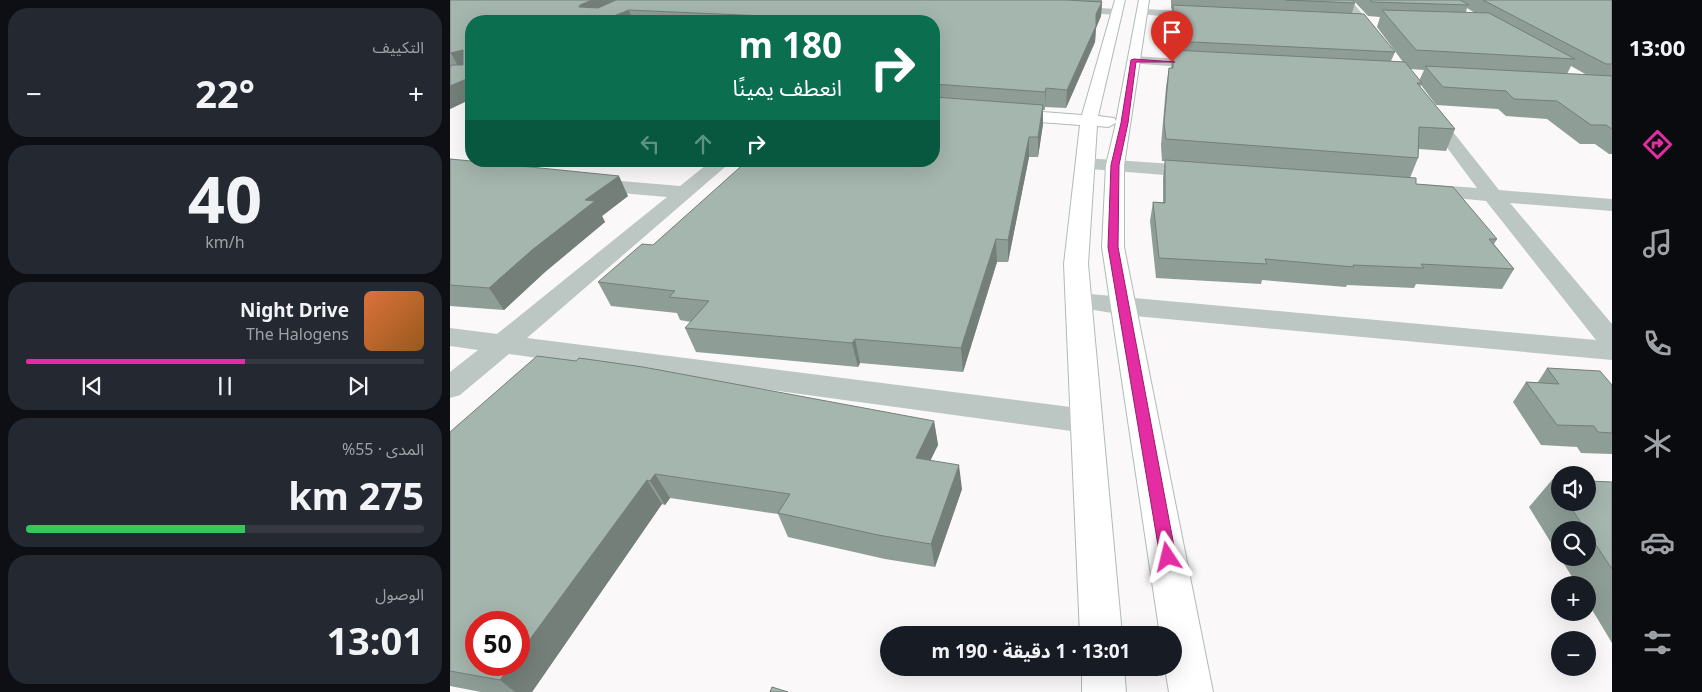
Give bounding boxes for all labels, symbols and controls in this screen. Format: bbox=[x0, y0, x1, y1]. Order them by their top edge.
pin bbox=[1151, 11, 1193, 62]
icon: arrive bbox=[1158, 18, 1186, 46]
text: 180 m bbox=[739, 21, 842, 68]
text: 13:00 bbox=[1629, 32, 1685, 62]
icon: right bbox=[860, 35, 925, 100]
text: التكييف bbox=[372, 36, 424, 58]
text: 22° bbox=[195, 67, 255, 119]
text: انعطف يمينًا bbox=[732, 72, 842, 102]
text: − bbox=[26, 74, 42, 112]
text: + bbox=[408, 74, 424, 112]
icon: directions bbox=[1640, 127, 1675, 162]
icon: left bbox=[636, 130, 664, 158]
icon: ahead bbox=[689, 130, 717, 158]
icon: right bbox=[742, 130, 770, 158]
text: 40 bbox=[188, 154, 262, 242]
icon: music bbox=[1640, 226, 1675, 261]
text: km/h bbox=[205, 231, 245, 253]
text: Night Drive bbox=[240, 297, 349, 323]
text: The Halogens bbox=[246, 323, 349, 345]
icon: phone bbox=[1640, 326, 1675, 361]
icon: previous bbox=[78, 372, 106, 400]
icon: pause bbox=[211, 372, 239, 400]
icon: next bbox=[344, 372, 372, 400]
icon: climate bbox=[1640, 426, 1675, 461]
text: المدى · 55% bbox=[342, 438, 424, 460]
map controls bbox=[1551, 466, 1596, 676]
button: sound bbox=[1551, 466, 1596, 511]
text: 275 km bbox=[288, 469, 424, 521]
button: search bbox=[1551, 521, 1596, 566]
icon: car bbox=[1640, 525, 1675, 560]
position arrow bbox=[1141, 530, 1193, 582]
button: + bbox=[1551, 576, 1596, 621]
text: الوصول bbox=[375, 583, 424, 605]
speed limit sign: 50 bbox=[465, 611, 530, 676]
text: 13:01 bbox=[326, 614, 424, 666]
icon: filters bbox=[1640, 625, 1675, 660]
button: − bbox=[1551, 631, 1596, 676]
text: 13:01 · 1 دقيقة · 190 m bbox=[932, 638, 1130, 664]

